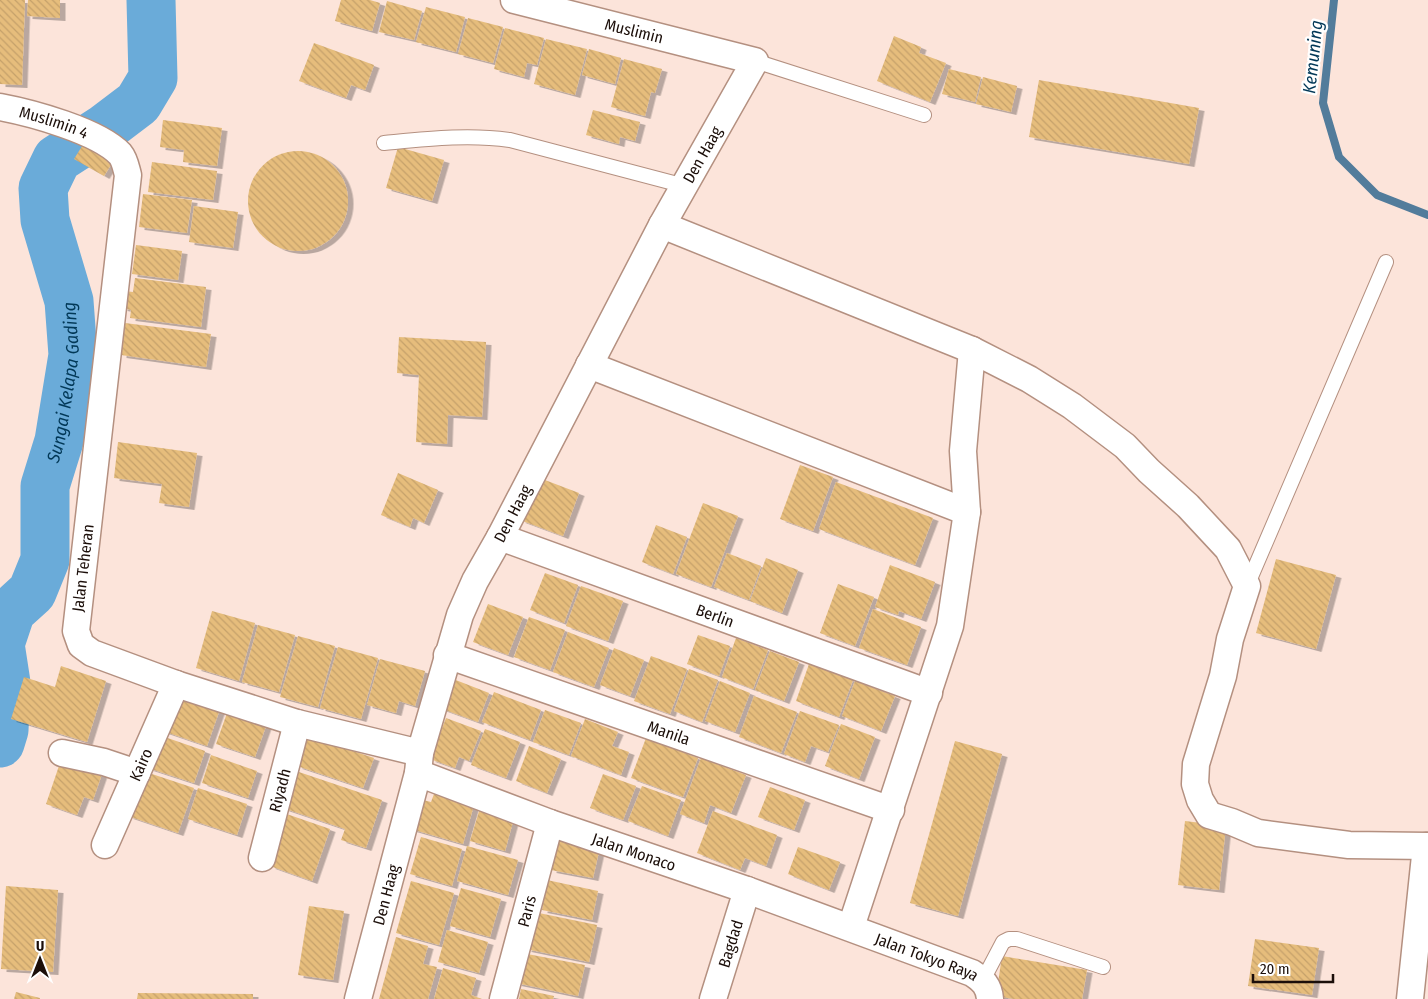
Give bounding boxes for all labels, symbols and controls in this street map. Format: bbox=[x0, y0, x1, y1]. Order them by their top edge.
street label: Muslimin bbox=[603, 15, 665, 47]
water label: Kemuning bbox=[1298, 19, 1328, 95]
street label: Muslimin 4 bbox=[17, 102, 92, 142]
street label: Den Haag bbox=[678, 122, 726, 186]
water label: Sungai Kelapa Gading bbox=[42, 301, 84, 466]
street label: Den Haag bbox=[490, 481, 535, 545]
street label: Jalan Teheran bbox=[68, 523, 98, 613]
street label: Berlin bbox=[694, 600, 737, 631]
street label: Manila bbox=[645, 716, 693, 749]
street label: Kairo bbox=[125, 745, 156, 784]
street label: Riyadh bbox=[265, 766, 294, 814]
street label: Jalan Monaco bbox=[590, 829, 679, 875]
street label: Den Haag bbox=[369, 862, 403, 927]
street label: Paris bbox=[513, 893, 540, 929]
street label: Bagdad bbox=[714, 918, 747, 970]
street label: Jalan Tokyo Raya bbox=[873, 929, 983, 985]
north arrow bbox=[15, 934, 65, 984]
text: U bbox=[36, 938, 44, 955]
scale bar bbox=[1253, 952, 1333, 984]
text: 20 m bbox=[1260, 960, 1290, 978]

